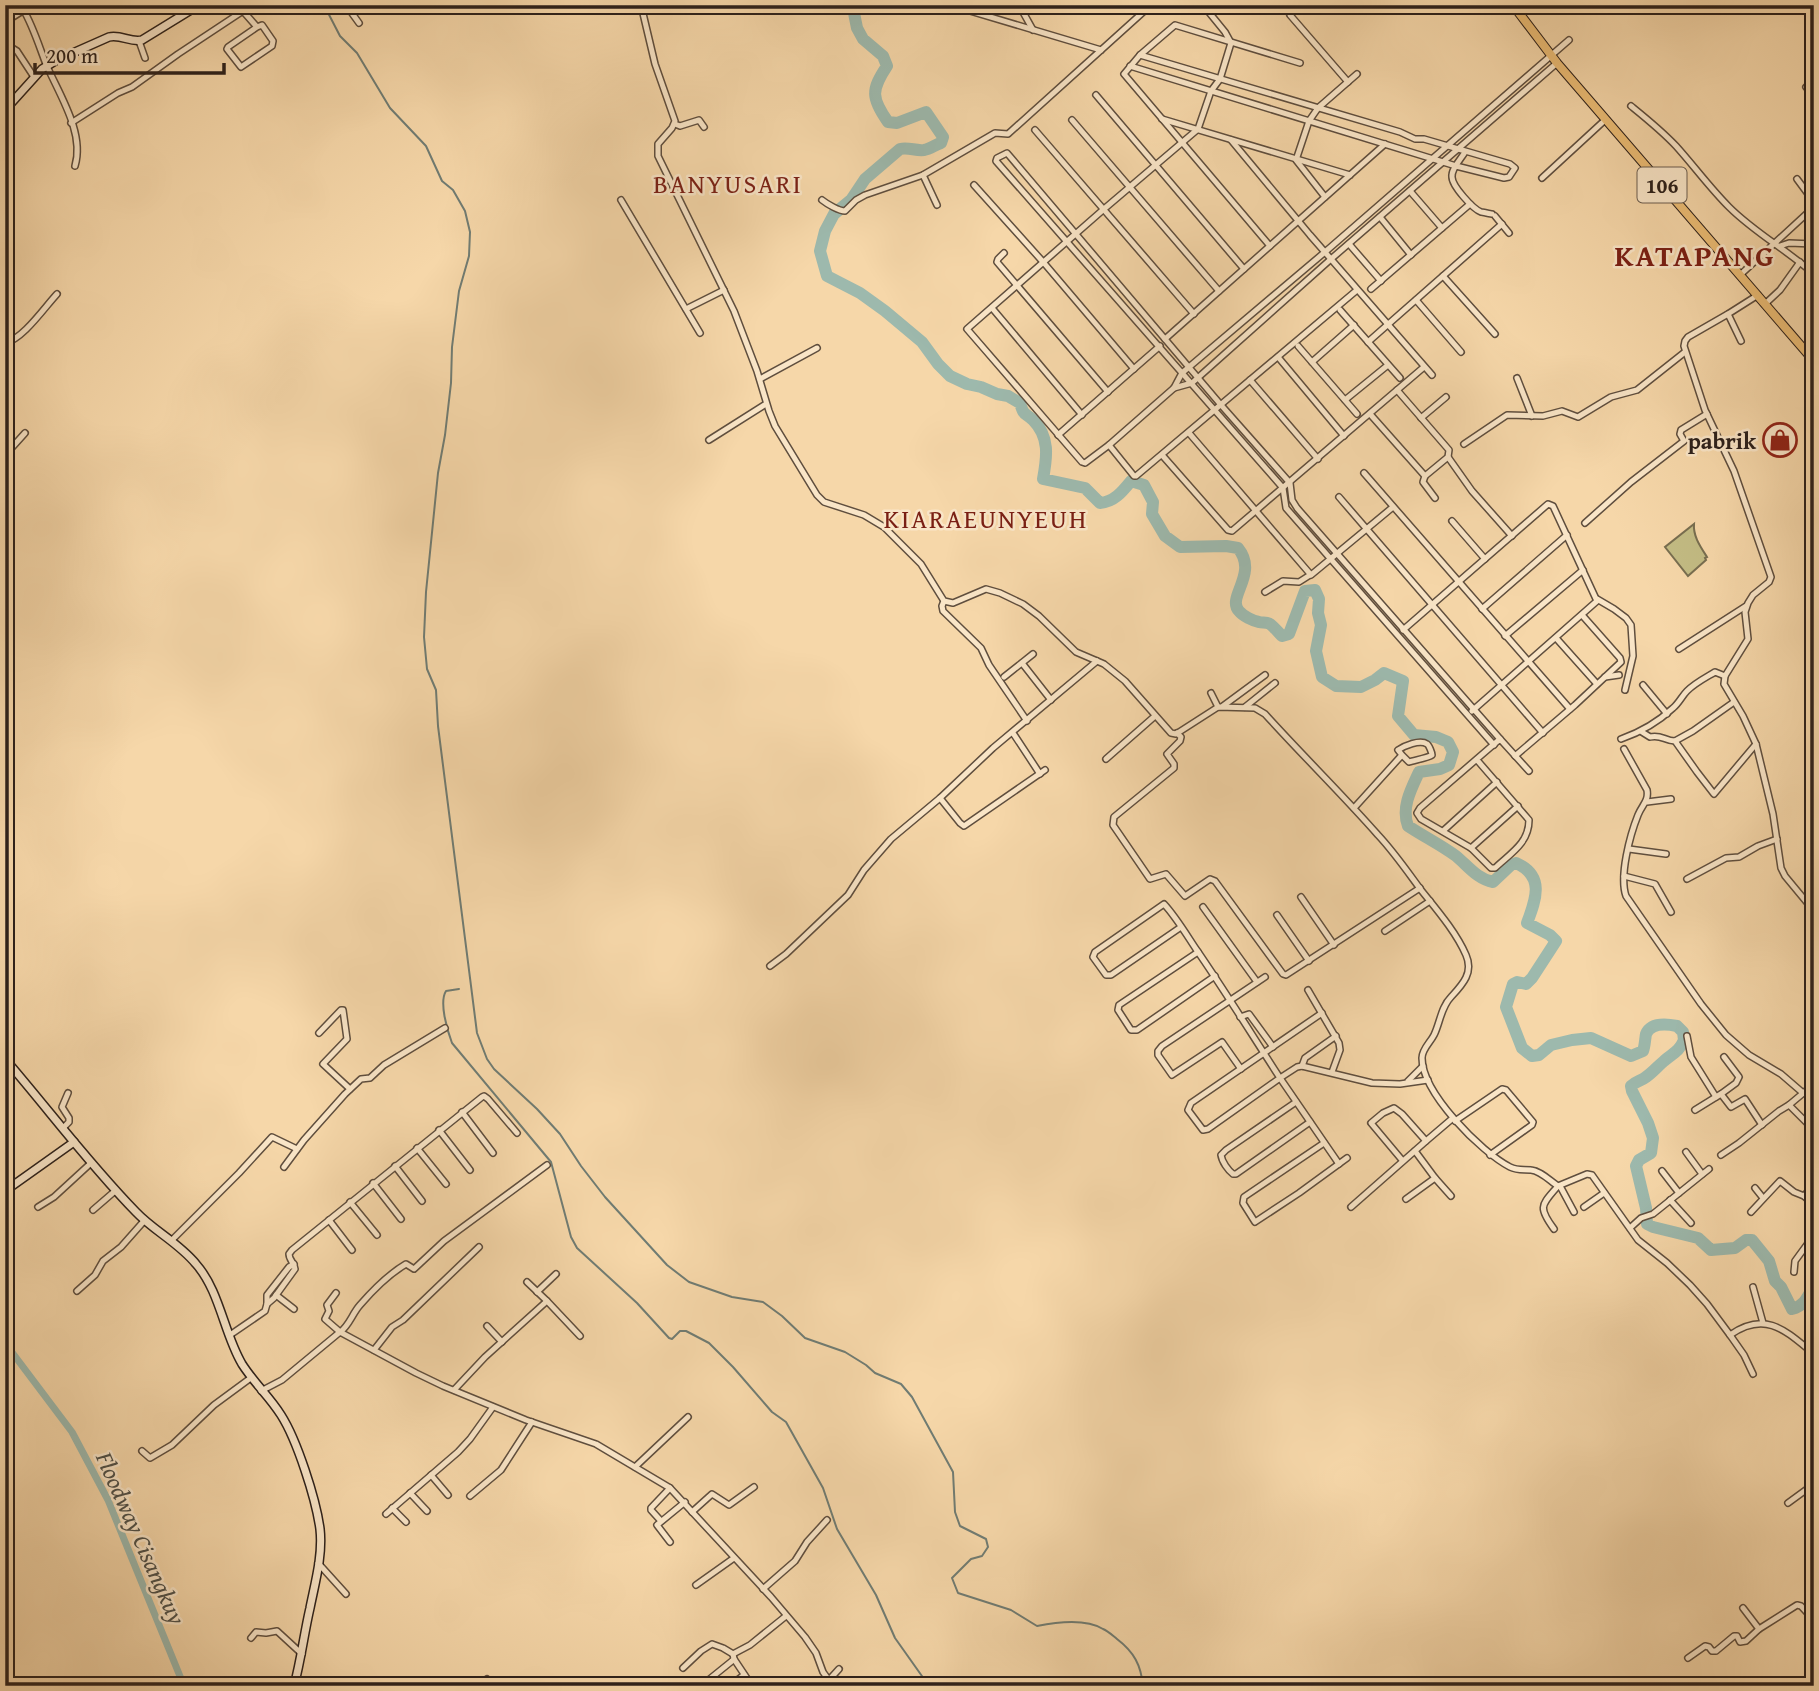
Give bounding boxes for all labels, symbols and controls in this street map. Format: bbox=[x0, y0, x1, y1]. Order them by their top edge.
scale bar bbox=[35, 32, 224, 76]
text: 200 m bbox=[46, 40, 98, 71]
district label: BANYUSARI bbox=[653, 164, 803, 203]
road number: 106 bbox=[1638, 168, 1686, 202]
district label: KATAPANG bbox=[1615, 233, 1775, 277]
shop icon: pabrik bbox=[1761, 421, 1799, 459]
place label: pabrik bbox=[1688, 424, 1757, 457]
district label: KIARAEUNYEUH bbox=[884, 499, 1088, 538]
water label: Floodway Cisangkuy bbox=[87, 1445, 195, 1630]

